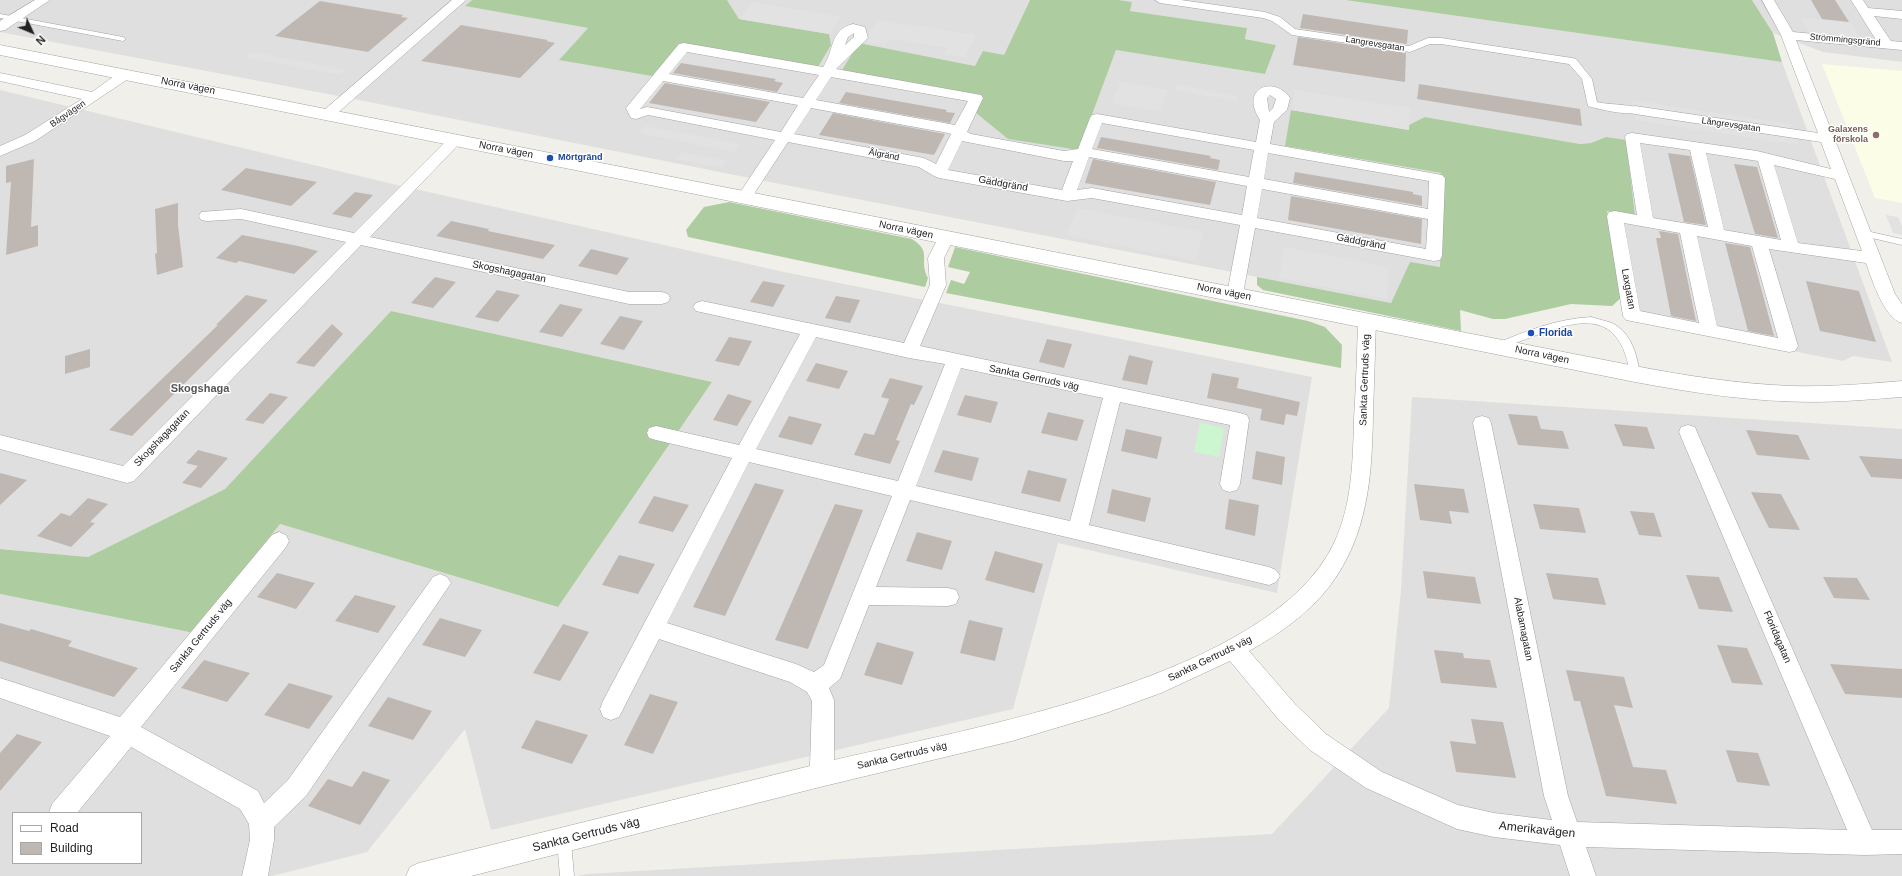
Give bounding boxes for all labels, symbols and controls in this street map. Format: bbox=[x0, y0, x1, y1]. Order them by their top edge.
north arrow bbox=[12, 12, 52, 52]
street label: Strömmingsgränd bbox=[1809, 32, 1881, 48]
text: N bbox=[34, 33, 48, 47]
street label: Langrevsgatan bbox=[1345, 34, 1405, 54]
street label: Norra vägen bbox=[160, 75, 216, 97]
street label: Bågvägen bbox=[48, 98, 88, 130]
street label: Långrevsgatan bbox=[1701, 116, 1761, 134]
place label: Galaxens förskola bbox=[1828, 125, 1868, 146]
marker: Galaxens förskola bbox=[1871, 130, 1881, 140]
street label: Norra vägen bbox=[478, 139, 534, 161]
street label: Ålgränd bbox=[868, 147, 900, 163]
marker: Mörtgränd bbox=[545, 153, 555, 163]
place label: Mörtgränd bbox=[558, 153, 602, 163]
street label: Gäddgränd bbox=[977, 174, 1029, 194]
street label: Norra vägen bbox=[878, 218, 934, 242]
street label: Gäddgränd bbox=[1335, 231, 1387, 253]
street label: Skogshagagatan bbox=[471, 258, 547, 286]
street label: Laxgatan bbox=[1619, 268, 1637, 310]
street label: Norra vägen bbox=[1196, 281, 1252, 303]
place label: Florida bbox=[1539, 327, 1572, 339]
marker: Florida bbox=[1526, 328, 1536, 338]
street label: Sankta Gertruds väg bbox=[1357, 334, 1373, 426]
street label: Norra vägen bbox=[1514, 343, 1570, 367]
street label: Sankta Gertruds väg bbox=[988, 363, 1080, 393]
district label: Skogshaga bbox=[171, 382, 229, 396]
street label: Skogshagagatan bbox=[132, 407, 192, 469]
street label: Alabamagatan bbox=[1511, 596, 1535, 662]
street label: Sankta Gertruds väg bbox=[167, 597, 235, 675]
street label: Floridagatan bbox=[1761, 609, 1793, 665]
street label: Sankta Gertruds väg bbox=[1166, 634, 1254, 684]
street label: Sankta Gertruds väg bbox=[856, 740, 948, 772]
legend bbox=[12, 812, 142, 864]
street label: Sankta Gertruds väg bbox=[531, 815, 641, 855]
street label: Amerikavägen bbox=[1498, 819, 1576, 841]
text: Road bbox=[50, 821, 79, 835]
text: Building bbox=[50, 841, 93, 855]

